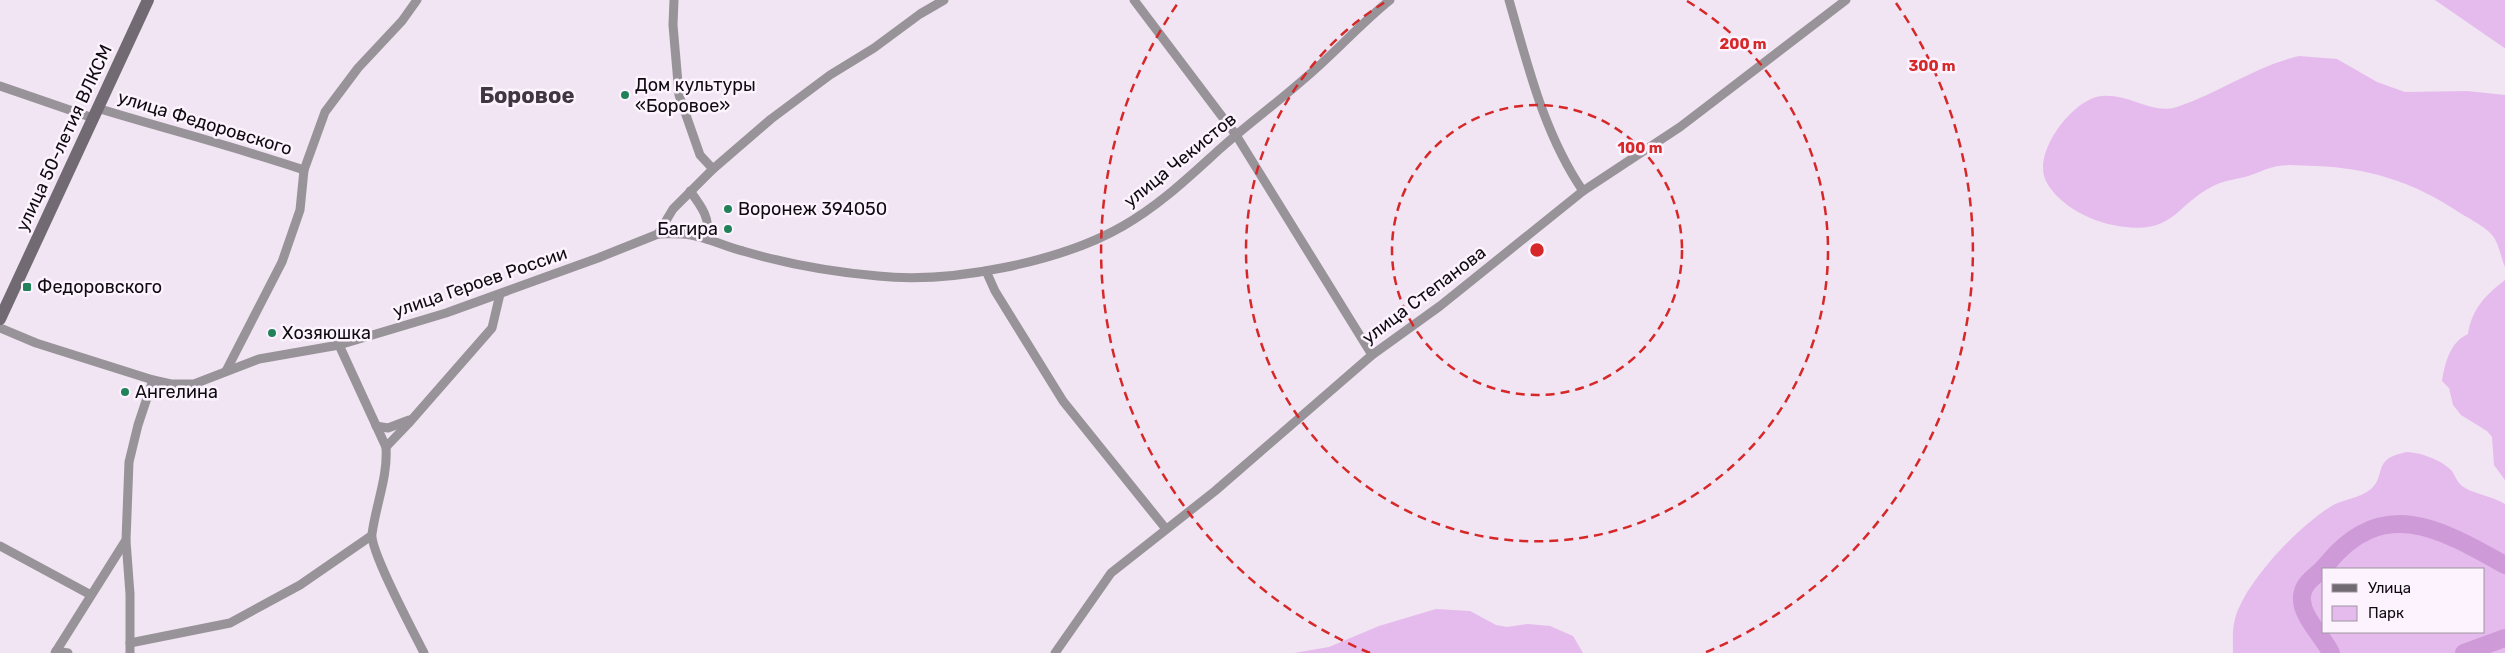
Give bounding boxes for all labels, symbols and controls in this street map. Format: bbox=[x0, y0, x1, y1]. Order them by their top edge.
text: 200 m bbox=[1719, 35, 1767, 53]
street label: улица 50-летия ВЛКСМ bbox=[11, 41, 117, 235]
text: 300 m bbox=[1908, 57, 1956, 75]
place label: Дом культуры «Боровое» bbox=[635, 74, 756, 117]
district label: Боровое bbox=[479, 82, 575, 109]
street label: улица Федоровского bbox=[115, 86, 295, 160]
marker: Дом культуры «Боровое» bbox=[619, 89, 631, 101]
street label: улица Чекистов bbox=[1119, 108, 1241, 212]
text: 100 m bbox=[1618, 139, 1662, 157]
place label: Воронеж 394050 bbox=[738, 198, 887, 220]
marker: Воронеж 394050 bbox=[722, 203, 734, 215]
place label: Багира bbox=[657, 218, 718, 240]
marker: Багира bbox=[722, 223, 734, 235]
street label: улица Степанова bbox=[1358, 241, 1490, 349]
centre of rings bbox=[1528, 241, 1546, 259]
street label: улица Героев России bbox=[390, 242, 570, 322]
place label: Федоровского bbox=[37, 276, 162, 298]
marker: Федоровского bbox=[21, 281, 33, 293]
place label: Хозяюшка bbox=[282, 322, 371, 344]
marker: Хозяюшка bbox=[266, 327, 278, 339]
place label: Ангелина bbox=[135, 381, 218, 403]
marker: Ангелина bbox=[119, 386, 131, 398]
legend bbox=[2322, 568, 2485, 633]
text: Улица bbox=[2368, 579, 2411, 597]
text: Парк bbox=[2368, 604, 2404, 622]

